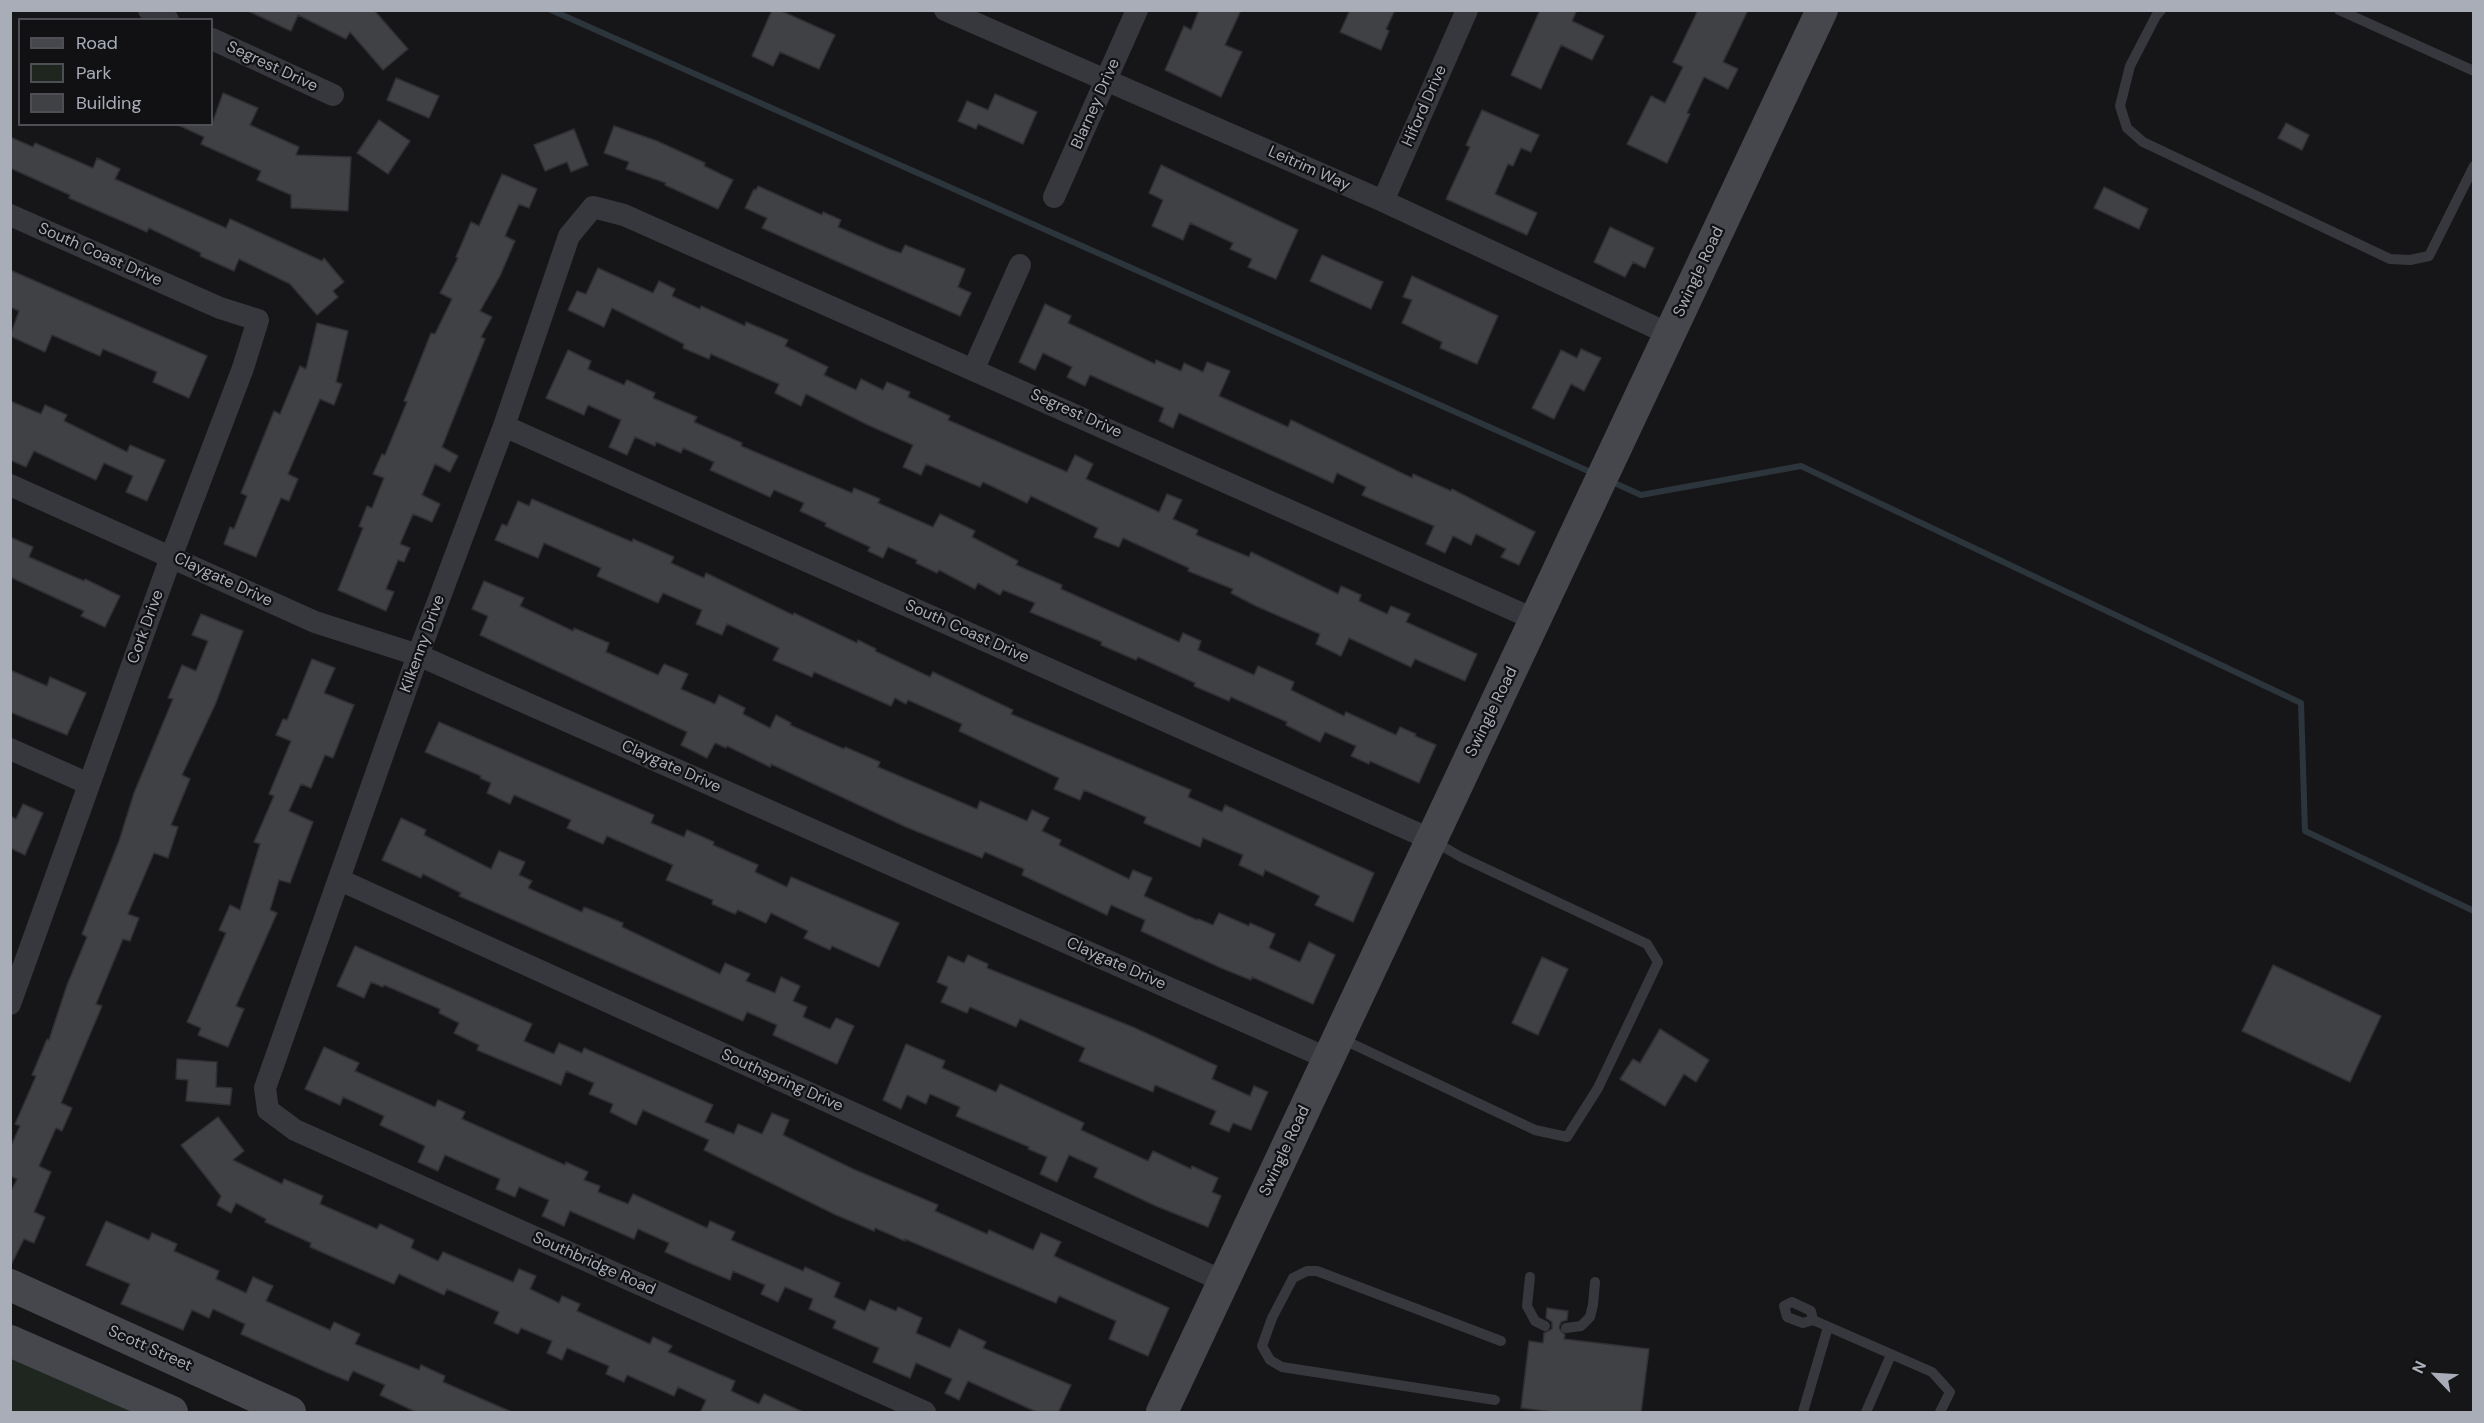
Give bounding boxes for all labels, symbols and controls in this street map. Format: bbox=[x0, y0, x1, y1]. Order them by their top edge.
legend bbox=[18, 18, 213, 126]
text: Road bbox=[76, 31, 118, 55]
street label: Segrest Drive bbox=[224, 38, 320, 96]
street label: Blarney Drive bbox=[1068, 56, 1124, 152]
text: Park bbox=[76, 61, 112, 85]
street label: Hiford Drive bbox=[1399, 62, 1451, 150]
text: Building bbox=[76, 91, 141, 115]
street label: Leitrim Way bbox=[1265, 142, 1353, 196]
street label: South Coast Drive bbox=[35, 219, 165, 291]
street label: Swingle Road bbox=[1670, 224, 1728, 320]
street label: Segrest Drive bbox=[1027, 385, 1125, 443]
street label: Claygate Drive bbox=[171, 549, 275, 611]
street label: Cork Drive bbox=[124, 587, 168, 667]
street label: Kilkenny Drive bbox=[396, 593, 450, 695]
street label: South Coast Drive bbox=[902, 596, 1032, 668]
street label: Swingle Road bbox=[1462, 664, 1522, 760]
street label: Claygate Drive bbox=[618, 737, 724, 797]
street label: Claygate Drive bbox=[1063, 934, 1169, 994]
street label: Southspring Drive bbox=[718, 1045, 846, 1117]
street label: Swingle Road bbox=[1256, 1103, 1314, 1199]
street label: Southbridge Road bbox=[530, 1228, 658, 1300]
street label: Scott Street bbox=[105, 1322, 195, 1376]
north arrow bbox=[2406, 1345, 2466, 1405]
text: N bbox=[2407, 1357, 2431, 1377]

